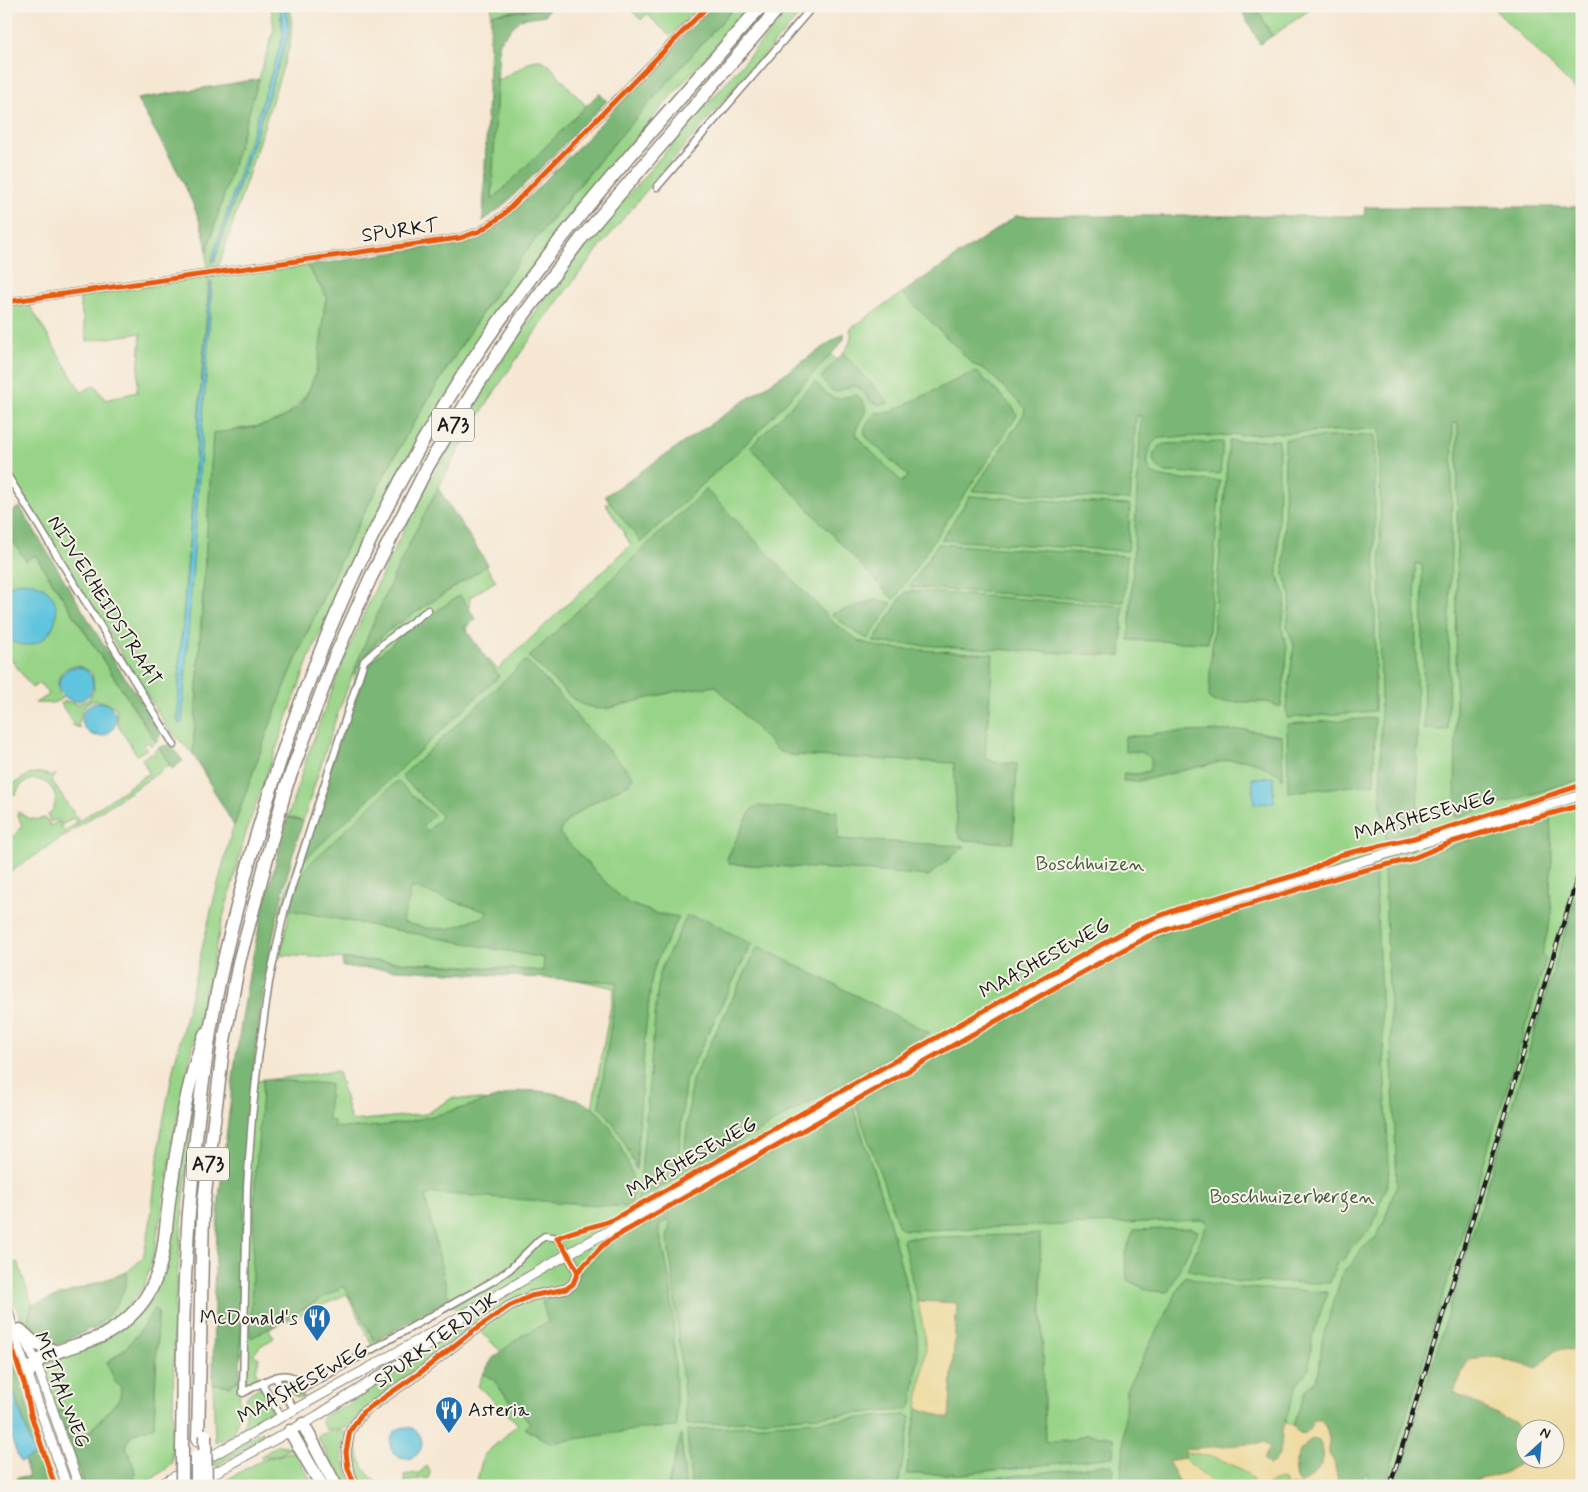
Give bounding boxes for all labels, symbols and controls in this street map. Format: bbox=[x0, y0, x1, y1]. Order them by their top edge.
street label: SPURKT bbox=[360, 212, 442, 250]
road number: A73 bbox=[432, 408, 474, 442]
street label: NIJVERHEIDSTRAAT bbox=[40, 510, 168, 692]
street label: MAASHESEWEG bbox=[1351, 784, 1499, 848]
park label: Boschhuizen bbox=[1036, 851, 1145, 878]
street label: MAASHESEWEG bbox=[975, 912, 1115, 1006]
street label: MAASHESEWEG bbox=[622, 1111, 762, 1205]
road number: A73 bbox=[187, 1148, 229, 1180]
park label: Boschhuizerbergen bbox=[1209, 1184, 1375, 1213]
street label: SPURKTERDIJK bbox=[369, 1287, 504, 1395]
restaurant icon: McDonald's bbox=[302, 1303, 332, 1342]
place label: McDonald's bbox=[200, 1305, 298, 1332]
street label: METAALWEG bbox=[27, 1328, 95, 1452]
street label: MAASHESEWEG bbox=[233, 1337, 373, 1431]
restaurant icon: Asteria bbox=[434, 1395, 464, 1434]
place label: Asteria bbox=[468, 1397, 530, 1424]
north arrow bbox=[1516, 1420, 1566, 1470]
text: N bbox=[1537, 1423, 1553, 1443]

